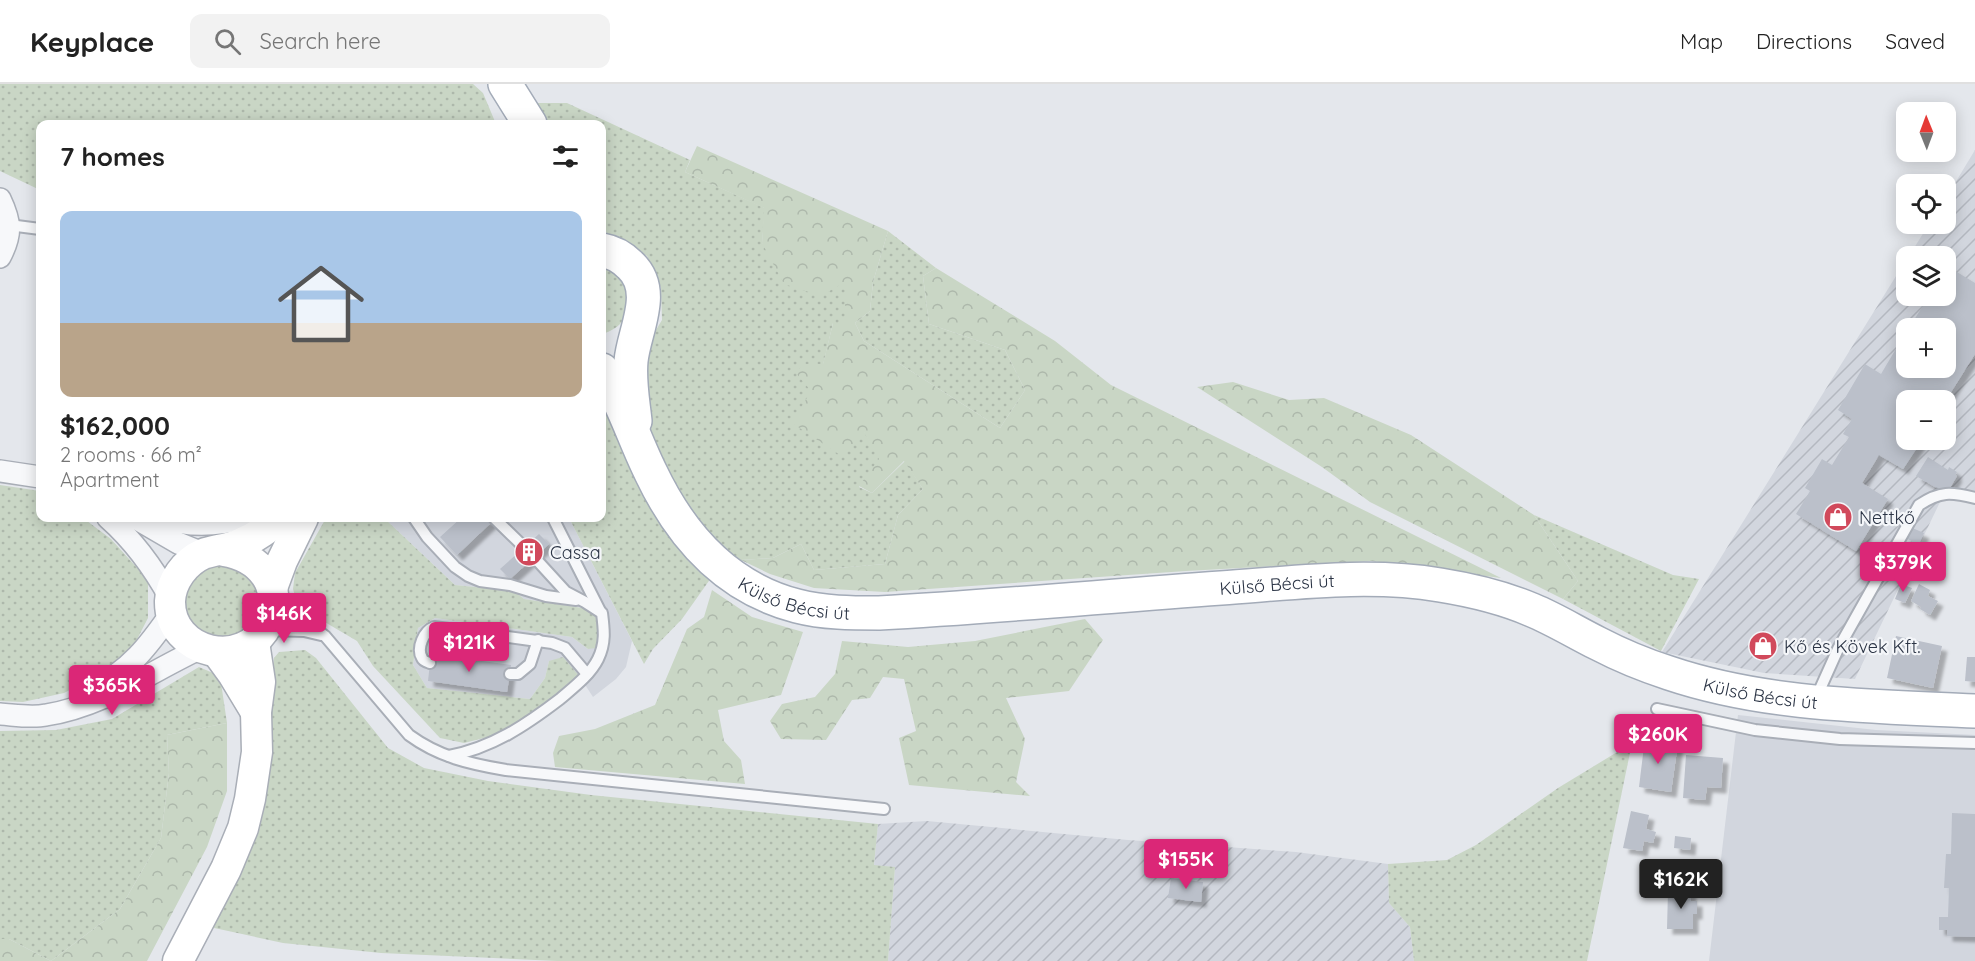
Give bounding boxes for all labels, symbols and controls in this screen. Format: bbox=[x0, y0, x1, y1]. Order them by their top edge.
search box bbox=[190, 14, 610, 68]
text: Keyplace bbox=[30, 24, 154, 59]
icon: search bbox=[211, 25, 244, 58]
text: Search here bbox=[259, 27, 381, 55]
text: Map bbox=[1680, 28, 1723, 54]
text: Directions bbox=[1756, 28, 1852, 54]
text: Saved bbox=[1885, 28, 1945, 54]
north arrow bbox=[1896, 102, 1956, 162]
map controls bbox=[1896, 102, 1956, 450]
text: 7 homes bbox=[60, 140, 165, 173]
icon: filters bbox=[549, 140, 582, 173]
button: locate bbox=[1896, 174, 1956, 234]
button: layers bbox=[1896, 246, 1956, 306]
icon: home bbox=[267, 250, 375, 358]
button: + bbox=[1896, 318, 1956, 378]
button: − bbox=[1896, 390, 1956, 450]
text: $162,000 bbox=[60, 409, 170, 442]
text: 2 rooms · 66 m² bbox=[60, 442, 202, 467]
text: Apartment bbox=[60, 467, 160, 492]
shop icon: Nettkő bbox=[1822, 501, 1854, 533]
place label: Nettkő bbox=[1859, 506, 1915, 529]
building icon: Cassa bbox=[513, 536, 545, 568]
place label: Cassa bbox=[550, 541, 601, 564]
pin: $379K bbox=[1861, 542, 1945, 593]
text: $379K bbox=[1874, 549, 1932, 574]
street label: Külső Bécsi út bbox=[1219, 568, 1335, 600]
street label: Külső Bécsi út bbox=[734, 571, 850, 624]
pin: $146K bbox=[242, 593, 326, 644]
text: $146K bbox=[256, 600, 312, 625]
pin: $121K bbox=[427, 622, 511, 673]
text: $121K bbox=[443, 629, 495, 654]
shop icon: Kő és Kövek Kft. bbox=[1747, 630, 1779, 662]
place label: Kő és Kövek Kft. bbox=[1784, 635, 1921, 658]
pin: $365K bbox=[70, 665, 154, 716]
text: $365K bbox=[83, 672, 141, 697]
street label: Külső Bécsi út bbox=[1701, 672, 1819, 714]
pin: $260K bbox=[1616, 714, 1700, 765]
text: $260K bbox=[1628, 721, 1688, 746]
pin: $155K bbox=[1144, 839, 1228, 890]
text: $155K bbox=[1158, 846, 1214, 871]
pin: $162K bbox=[1639, 859, 1723, 910]
text: $162K bbox=[1653, 866, 1709, 891]

